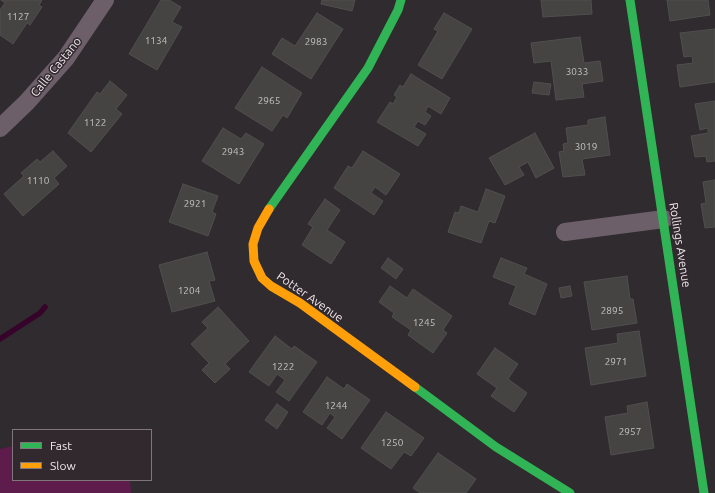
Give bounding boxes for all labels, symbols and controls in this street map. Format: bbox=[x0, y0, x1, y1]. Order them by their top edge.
house number: 1127 bbox=[7, 11, 29, 23]
street label: Calle Castano bbox=[28, 34, 84, 100]
house number: 1134 bbox=[145, 35, 167, 47]
house number: 2983 bbox=[305, 36, 327, 48]
house number: 3033 bbox=[566, 66, 588, 78]
house number: 2965 bbox=[258, 95, 280, 107]
house number: 1122 bbox=[84, 117, 106, 129]
house number: 3019 bbox=[575, 141, 597, 153]
house number: 2943 bbox=[222, 146, 244, 158]
house number: 1110 bbox=[27, 175, 49, 187]
house number: 2921 bbox=[184, 198, 206, 210]
street label: Rollings Avenue bbox=[666, 201, 694, 289]
street label: Potter Avenue bbox=[274, 269, 346, 325]
house number: 1204 bbox=[178, 285, 200, 297]
house number: 2895 bbox=[601, 305, 623, 317]
house number: 1245 bbox=[413, 317, 435, 329]
house number: 2971 bbox=[605, 356, 627, 368]
house number: 1222 bbox=[272, 361, 294, 373]
house number: 1244 bbox=[325, 400, 347, 412]
house number: 2957 bbox=[619, 426, 641, 438]
legend bbox=[12, 429, 152, 481]
house number: 1250 bbox=[381, 437, 403, 449]
text: Fast bbox=[50, 439, 72, 452]
text: Slow bbox=[50, 459, 76, 472]

